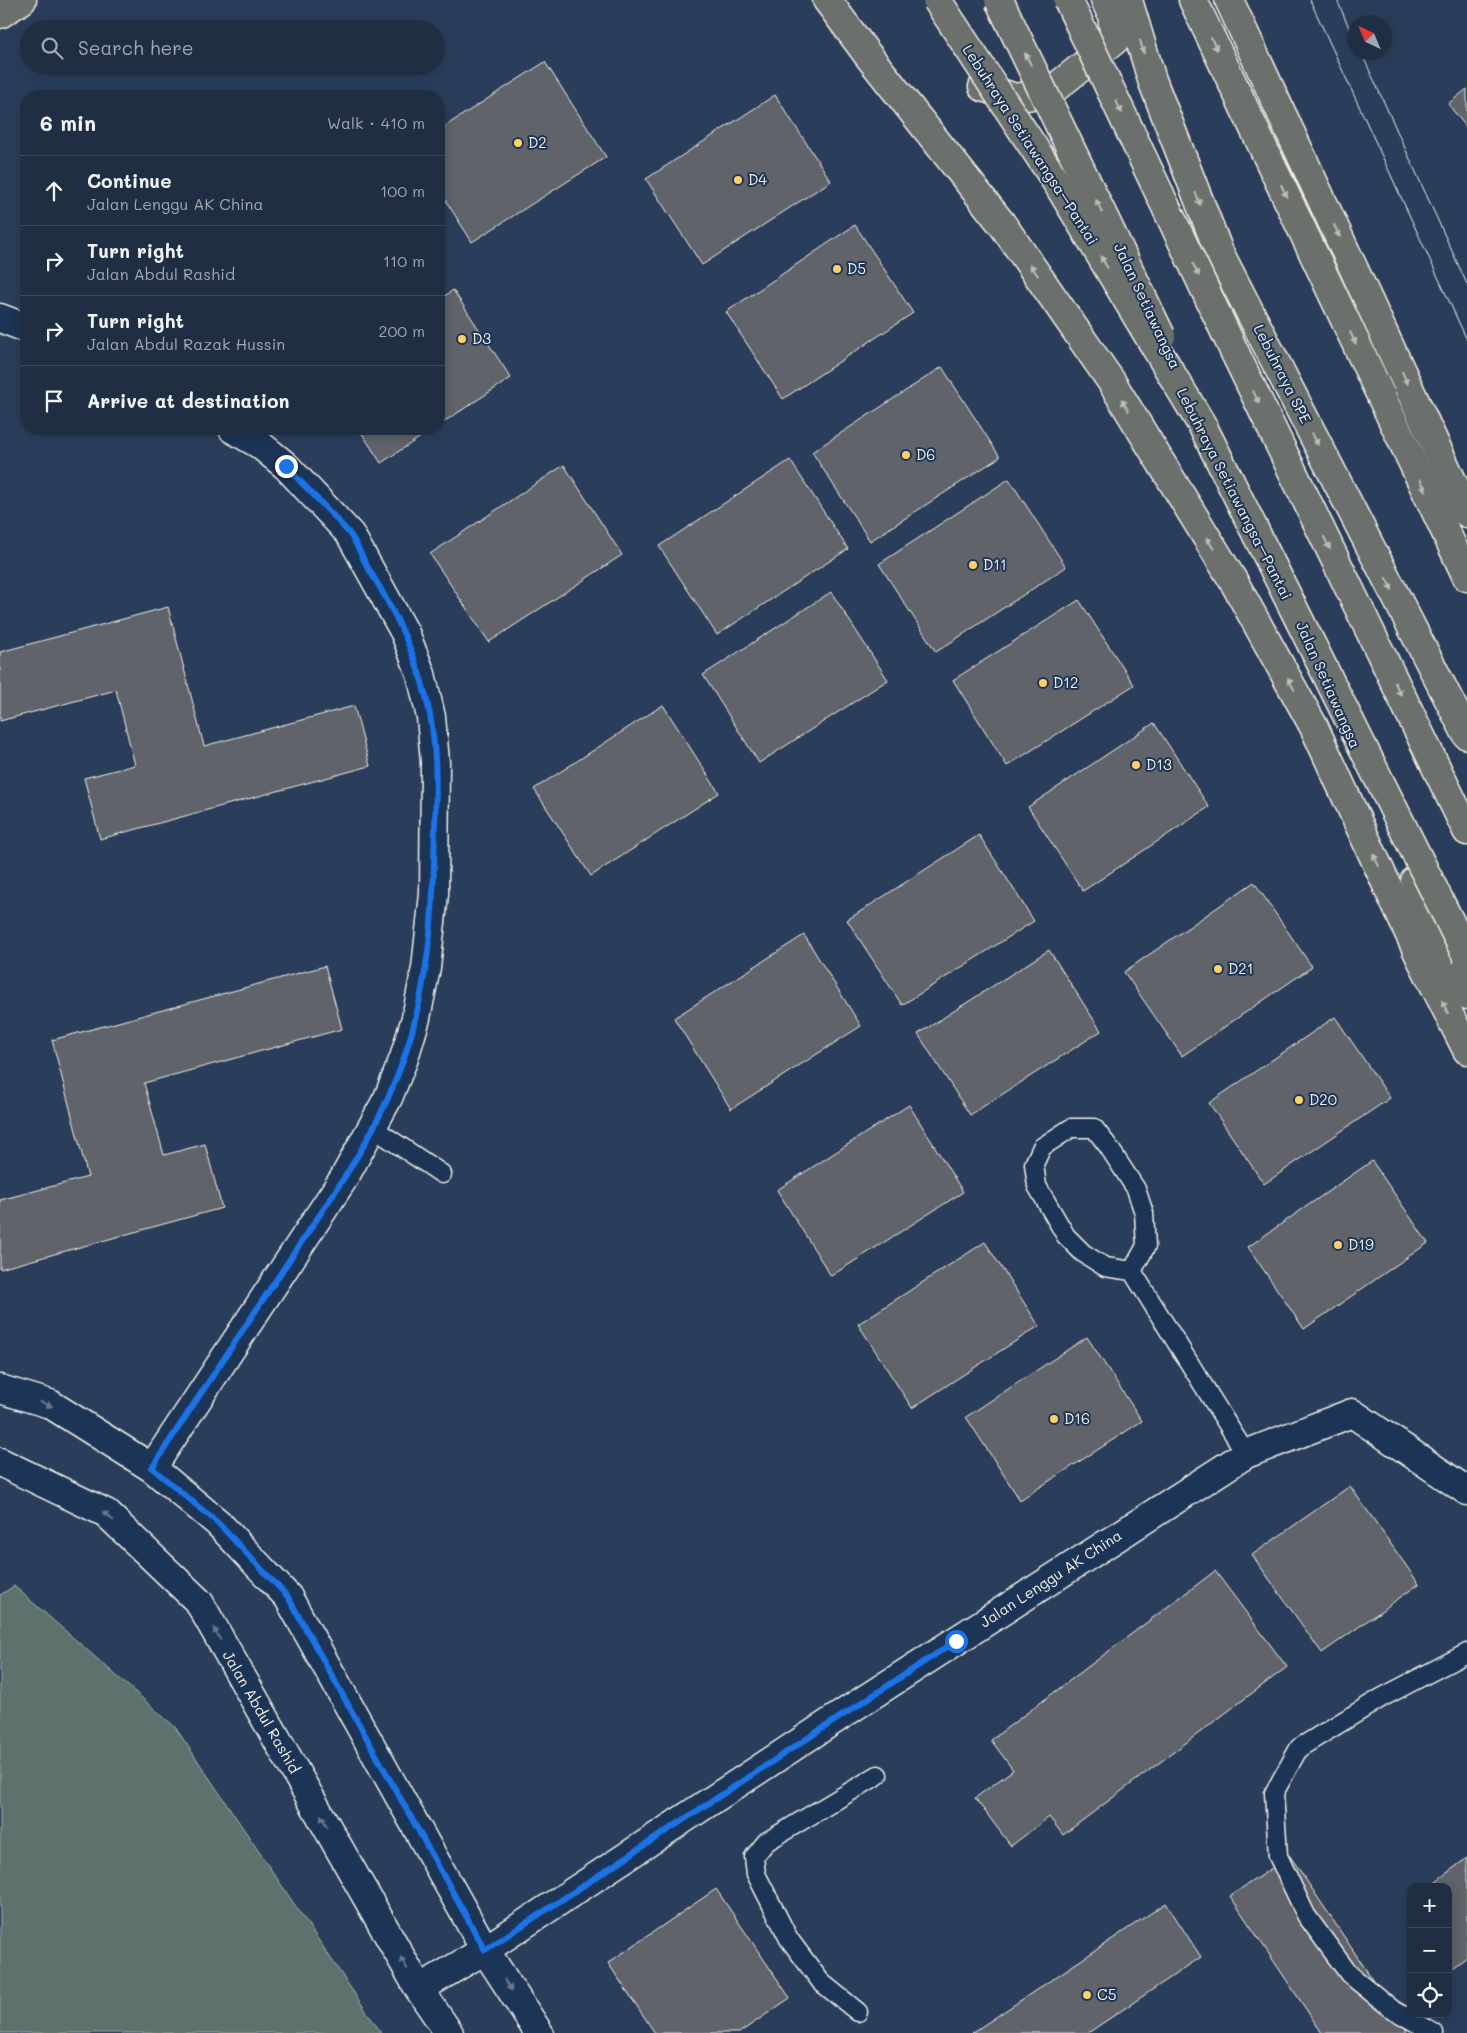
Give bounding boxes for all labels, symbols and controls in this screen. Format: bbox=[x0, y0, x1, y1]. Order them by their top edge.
north arrow bbox=[1347, 15, 1392, 60]
search box bbox=[20, 20, 445, 75]
icon: search bbox=[38, 34, 66, 62]
text: Search here bbox=[78, 35, 194, 60]
one-way arrow bbox=[1210, 37, 1218, 51]
one-way arrow bbox=[1138, 39, 1146, 54]
street label: Lebuhraya Setiawangsa–Pantai bbox=[959, 41, 1103, 248]
one-way arrow bbox=[1024, 52, 1032, 66]
one-way arrow bbox=[1115, 100, 1123, 114]
text: 6 min bbox=[40, 109, 96, 136]
text: Walk · 410 m bbox=[327, 112, 425, 133]
place label: D2 bbox=[528, 132, 547, 152]
marker: D2 bbox=[512, 137, 524, 149]
text: Continue bbox=[87, 168, 172, 193]
place label: D4 bbox=[748, 169, 767, 189]
marker: D4 bbox=[732, 174, 744, 186]
icon: ahead bbox=[40, 177, 68, 205]
text: 100 m bbox=[380, 180, 425, 201]
one-way arrow bbox=[1280, 184, 1288, 198]
one-way arrow bbox=[1194, 192, 1202, 207]
text: Jalan Lenggu AK China bbox=[87, 193, 263, 214]
one-way arrow bbox=[1094, 198, 1103, 213]
one-way arrow bbox=[1333, 224, 1341, 238]
text: Turn right bbox=[87, 238, 184, 263]
street label: Jalan Setiawangsa bbox=[1110, 239, 1186, 372]
icon: right bbox=[40, 247, 68, 275]
text: 110 m bbox=[383, 250, 425, 271]
one-way arrow bbox=[1100, 255, 1109, 268]
place label: D5 bbox=[847, 258, 866, 278]
text: Jalan Abdul Rashid bbox=[87, 263, 235, 284]
marker: D5 bbox=[831, 263, 843, 275]
one-way arrow bbox=[1029, 263, 1039, 277]
one-way arrow bbox=[1192, 263, 1200, 277]
text: Turn right bbox=[87, 308, 184, 333]
icon: right bbox=[40, 317, 68, 345]
text: 200 m bbox=[378, 320, 425, 341]
street label: Lebuhraya SPE bbox=[1249, 321, 1317, 427]
place label: D3 bbox=[472, 328, 491, 348]
one-way arrow bbox=[1350, 331, 1358, 345]
text: Jalan Abdul Razak Hussin bbox=[87, 333, 285, 354]
marker: D3 bbox=[456, 333, 468, 345]
one-way arrow bbox=[1401, 371, 1409, 385]
street label: Lebuhraya Setiawangsa–Pantai bbox=[1173, 384, 1297, 603]
icon: arrive bbox=[40, 387, 68, 415]
text: Arrive at destination bbox=[87, 388, 290, 413]
one-way arrow bbox=[1252, 390, 1260, 404]
one-way arrow bbox=[1121, 398, 1130, 411]
one-way arrow bbox=[1311, 432, 1319, 447]
place label: D6 bbox=[916, 444, 935, 464]
marker: D6 bbox=[900, 449, 912, 461]
route end bbox=[275, 455, 298, 478]
one-way arrow bbox=[1419, 477, 1427, 492]
one-way arrow bbox=[1323, 536, 1331, 550]
one-way arrow bbox=[1206, 537, 1215, 550]
place label: D11 bbox=[983, 554, 1007, 574]
marker: D11 bbox=[967, 559, 979, 571]
one-way arrow bbox=[1385, 577, 1393, 591]
street label: Jalan Setiawangsa bbox=[1292, 618, 1366, 751]
place label: D12 bbox=[1053, 672, 1078, 692]
marker: D12 bbox=[1037, 677, 1049, 689]
one-way arrow bbox=[1286, 678, 1295, 691]
one-way arrow bbox=[1394, 682, 1402, 697]
place label: D13 bbox=[1146, 754, 1172, 774]
marker: D13 bbox=[1130, 759, 1142, 771]
one-way arrow bbox=[1371, 853, 1379, 867]
place label: D21 bbox=[1228, 958, 1253, 978]
marker: D21 bbox=[1212, 963, 1224, 975]
one-way arrow bbox=[1441, 1000, 1449, 1014]
place label: D20 bbox=[1309, 1089, 1337, 1109]
marker: D20 bbox=[1293, 1094, 1305, 1106]
place label: D19 bbox=[1348, 1234, 1374, 1254]
marker: D19 bbox=[1332, 1239, 1344, 1251]
one-way arrow bbox=[39, 1400, 54, 1408]
place label: D16 bbox=[1064, 1408, 1090, 1428]
marker: D16 bbox=[1048, 1413, 1060, 1425]
one-way arrow bbox=[102, 1510, 115, 1521]
street label: Jalan Lenggu AK China bbox=[976, 1525, 1125, 1632]
one-way arrow bbox=[213, 1628, 222, 1641]
route start bbox=[945, 1630, 968, 1653]
street label: Jalan Abdul Rashid bbox=[218, 1646, 305, 1777]
one-way arrow bbox=[319, 1815, 328, 1828]
map controls bbox=[1407, 1883, 1452, 2018]
button: + bbox=[1407, 1883, 1452, 1928]
button: − bbox=[1407, 1928, 1452, 1973]
one-way arrow bbox=[400, 1955, 408, 1970]
button: locate bbox=[1407, 1973, 1452, 2018]
one-way arrow bbox=[503, 1978, 513, 1991]
place label: C5 bbox=[1097, 1984, 1116, 2004]
marker: C5 bbox=[1081, 1989, 1093, 2001]

